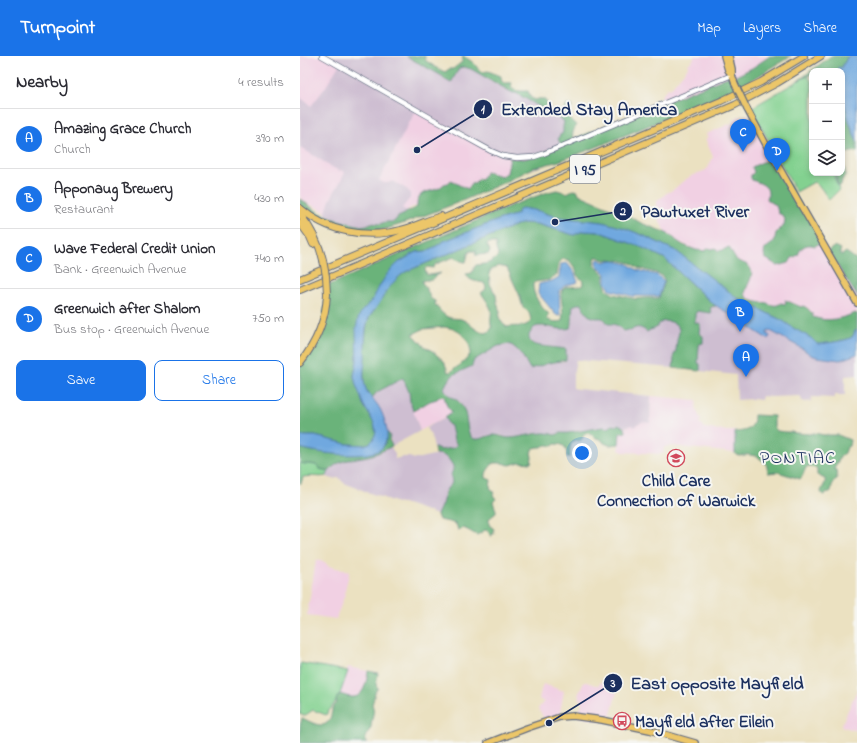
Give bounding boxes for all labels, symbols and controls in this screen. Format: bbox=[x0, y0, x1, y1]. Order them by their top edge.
text: Turnpoint bbox=[20, 15, 95, 42]
text: Map bbox=[697, 18, 721, 39]
text: Layers bbox=[743, 18, 781, 39]
text: Share bbox=[803, 18, 837, 39]
map controls bbox=[809, 68, 845, 176]
button: + bbox=[809, 68, 845, 104]
text: Nearby bbox=[16, 70, 68, 95]
text: 4 results bbox=[238, 73, 284, 92]
callout: Extended Stay America bbox=[473, 94, 685, 124]
text: Extended Stay America bbox=[501, 98, 677, 125]
text: 1 bbox=[481, 101, 485, 119]
button: − bbox=[809, 104, 845, 140]
text: Amazing Grace Church bbox=[54, 118, 191, 140]
pin: C bbox=[730, 119, 756, 152]
text: A bbox=[25, 129, 33, 148]
text: 390 m bbox=[256, 129, 284, 148]
pin: D bbox=[764, 138, 790, 171]
text: Church bbox=[54, 140, 91, 159]
button: layers bbox=[809, 140, 845, 176]
road number: I 95 bbox=[570, 155, 600, 183]
text: Apponaug Brewery bbox=[54, 178, 173, 200]
text: B bbox=[25, 189, 33, 208]
text: 430 m bbox=[254, 189, 284, 208]
callout: Pawtuxet River bbox=[613, 196, 757, 226]
text: Restaurant bbox=[54, 200, 114, 219]
text: Pawtuxet River bbox=[641, 200, 749, 226]
text: 2 bbox=[619, 203, 626, 221]
text: Wave Federal Credit Union bbox=[54, 238, 215, 260]
text: C bbox=[25, 249, 33, 268]
text: 740 m bbox=[254, 249, 284, 268]
text: Bank · Greenwich Avenue bbox=[54, 260, 186, 279]
text: Greenwich after Shalom bbox=[54, 298, 200, 320]
pin: B bbox=[727, 299, 753, 332]
text: D bbox=[24, 309, 34, 328]
text: 750 m bbox=[252, 309, 284, 328]
text: Bus stop · Greenwich Avenue bbox=[54, 320, 209, 339]
pin: A bbox=[733, 344, 759, 377]
button: Save bbox=[16, 360, 146, 401]
button: Share bbox=[154, 360, 284, 401]
your location bbox=[572, 443, 592, 463]
district label: PONTIAC bbox=[760, 446, 836, 472]
school or university icon: Child Care Connection of Warwick bbox=[666, 448, 686, 468]
place label: Child Care Connection of Warwick bbox=[597, 469, 756, 514]
callout: East opposite Mayfield bbox=[603, 668, 812, 698]
text: East opposite Mayfield bbox=[630, 672, 804, 699]
text: 3 bbox=[610, 675, 616, 693]
place label: Mayfield after Eilein bbox=[635, 710, 774, 737]
bus stop icon: Mayfield after Eilein bbox=[612, 711, 632, 731]

